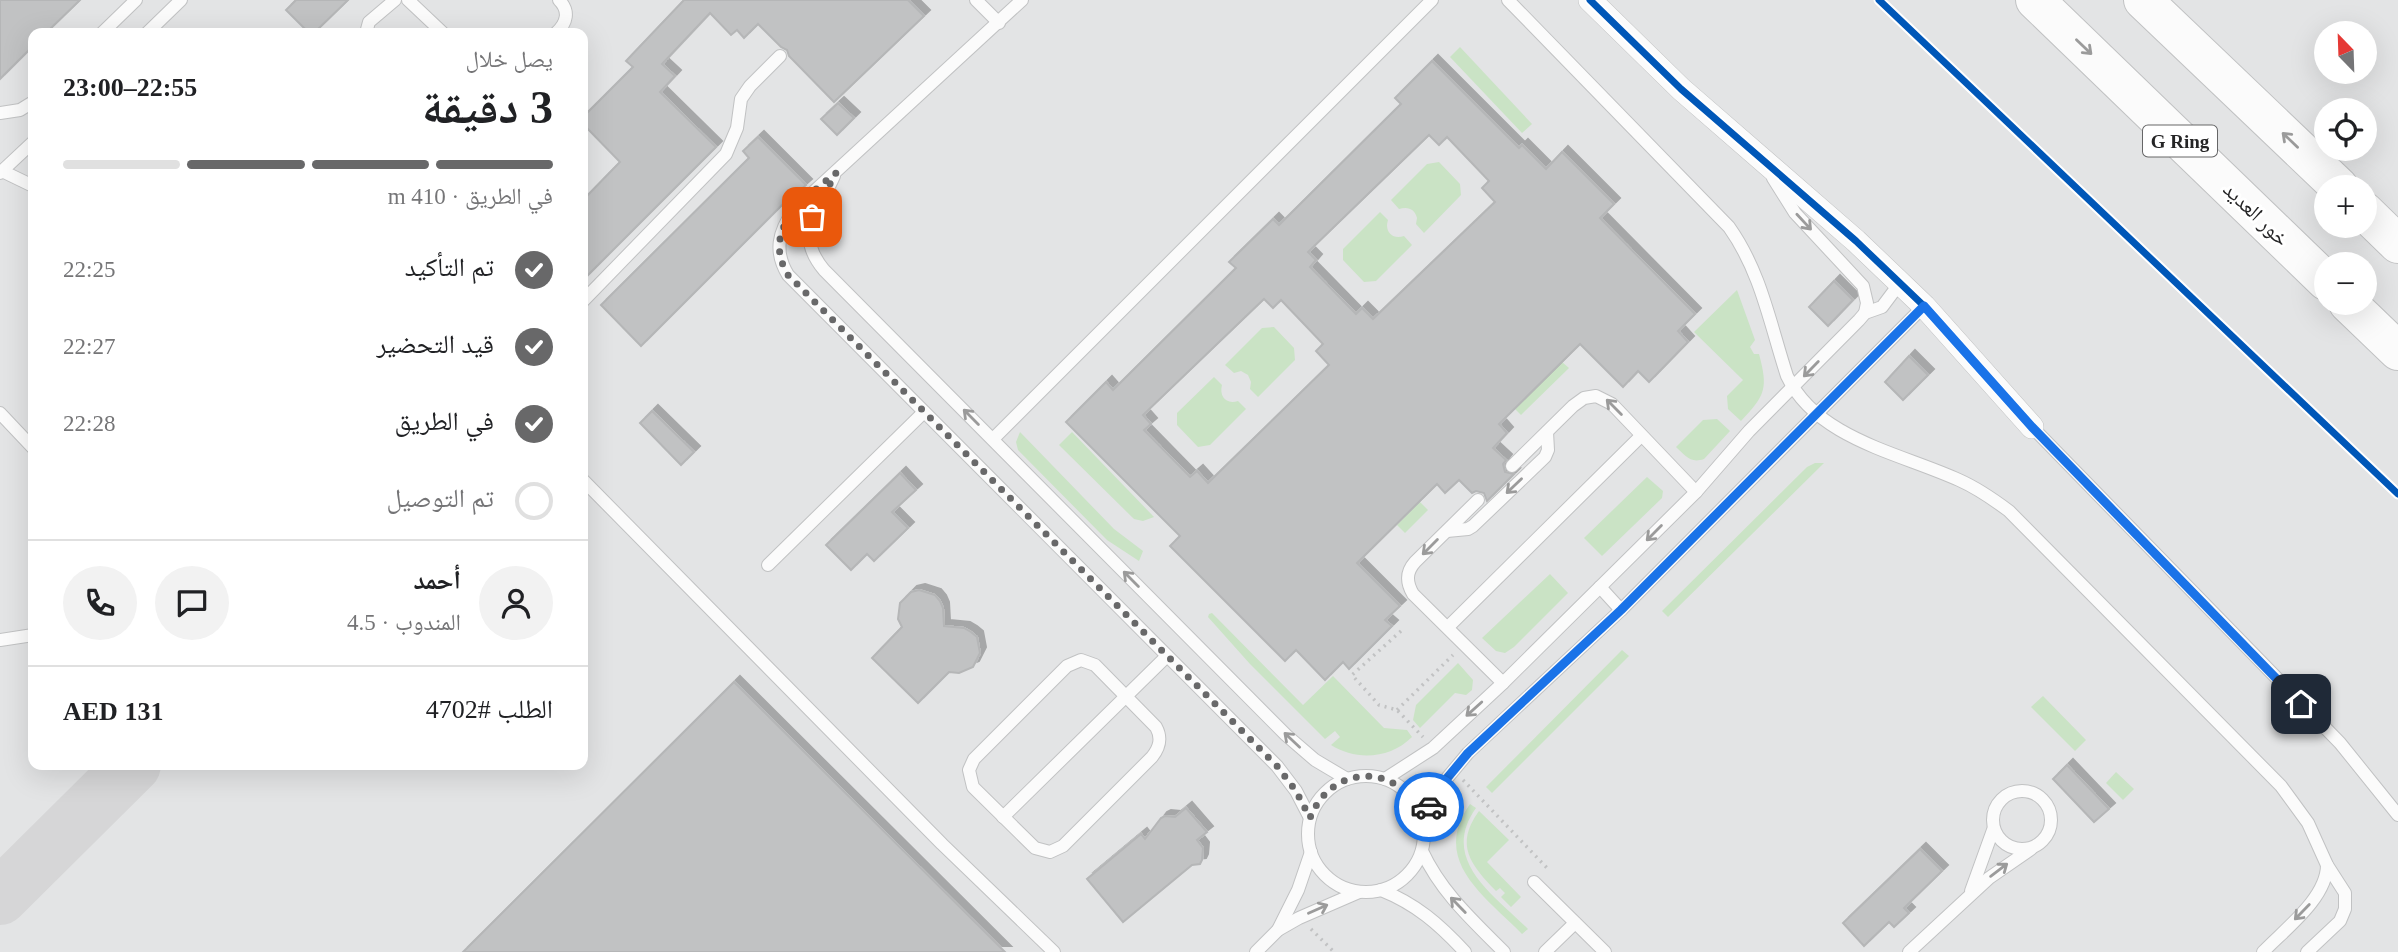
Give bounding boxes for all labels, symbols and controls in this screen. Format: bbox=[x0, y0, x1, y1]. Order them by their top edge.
north arrow bbox=[2314, 21, 2376, 84]
map controls bbox=[2314, 21, 2377, 315]
one-way arrow bbox=[2075, 39, 2092, 56]
text: يصل خلال bbox=[466, 47, 553, 72]
text: 22:55–23:00 bbox=[63, 73, 197, 102]
text: 3 دقيقة bbox=[422, 82, 553, 133]
button: locate bbox=[2314, 98, 2377, 161]
road number: G Ring bbox=[2143, 125, 2217, 156]
one-way arrow bbox=[2281, 132, 2298, 149]
button: + bbox=[2314, 175, 2377, 238]
street label: خور العديد bbox=[2218, 177, 2294, 251]
text: في الطريق · 410 m bbox=[388, 184, 553, 209]
pin bbox=[782, 187, 842, 247]
icon: bag bbox=[793, 198, 831, 236]
one-way arrow bbox=[1795, 213, 1812, 230]
icon: check bbox=[515, 251, 553, 289]
button: − bbox=[2314, 252, 2377, 315]
text: تم التأكيد bbox=[405, 253, 494, 282]
text: 22:25 bbox=[63, 257, 115, 282]
icon: check bbox=[515, 328, 553, 366]
text: قيد التحضير bbox=[376, 330, 494, 359]
text: 22:27 bbox=[63, 334, 115, 359]
one-way arrow bbox=[1803, 360, 1820, 377]
one-way arrow bbox=[1606, 399, 1623, 416]
icon: check bbox=[515, 405, 553, 443]
text: في الطريق bbox=[395, 407, 494, 436]
one-way arrow bbox=[963, 409, 980, 426]
text: 22:28 bbox=[63, 411, 115, 436]
one-way arrow bbox=[1506, 478, 1523, 495]
text: تم التوصيل bbox=[386, 484, 494, 513]
one-way arrow bbox=[1646, 524, 1663, 541]
one-way arrow bbox=[1421, 539, 1438, 556]
button: phone bbox=[63, 566, 137, 640]
button: chat bbox=[155, 566, 229, 640]
text: أحمد bbox=[413, 566, 461, 595]
button: person bbox=[479, 566, 553, 640]
one-way arrow bbox=[1123, 571, 1140, 588]
text: المندوب · 4.5 bbox=[347, 610, 461, 635]
pin bbox=[2271, 674, 2331, 734]
icon: home bbox=[2282, 685, 2320, 723]
text: الطلب #4702 bbox=[426, 695, 553, 724]
text: AED 131 bbox=[63, 697, 163, 726]
one-way arrow bbox=[1465, 701, 1483, 717]
one-way arrow bbox=[1283, 732, 1301, 748]
courier bbox=[1394, 772, 1464, 842]
icon: car bbox=[1410, 788, 1448, 826]
one-way arrow bbox=[1989, 863, 2008, 877]
one-way arrow bbox=[1449, 897, 1466, 914]
one-way arrow bbox=[1307, 902, 1328, 915]
one-way arrow bbox=[2293, 903, 2310, 920]

